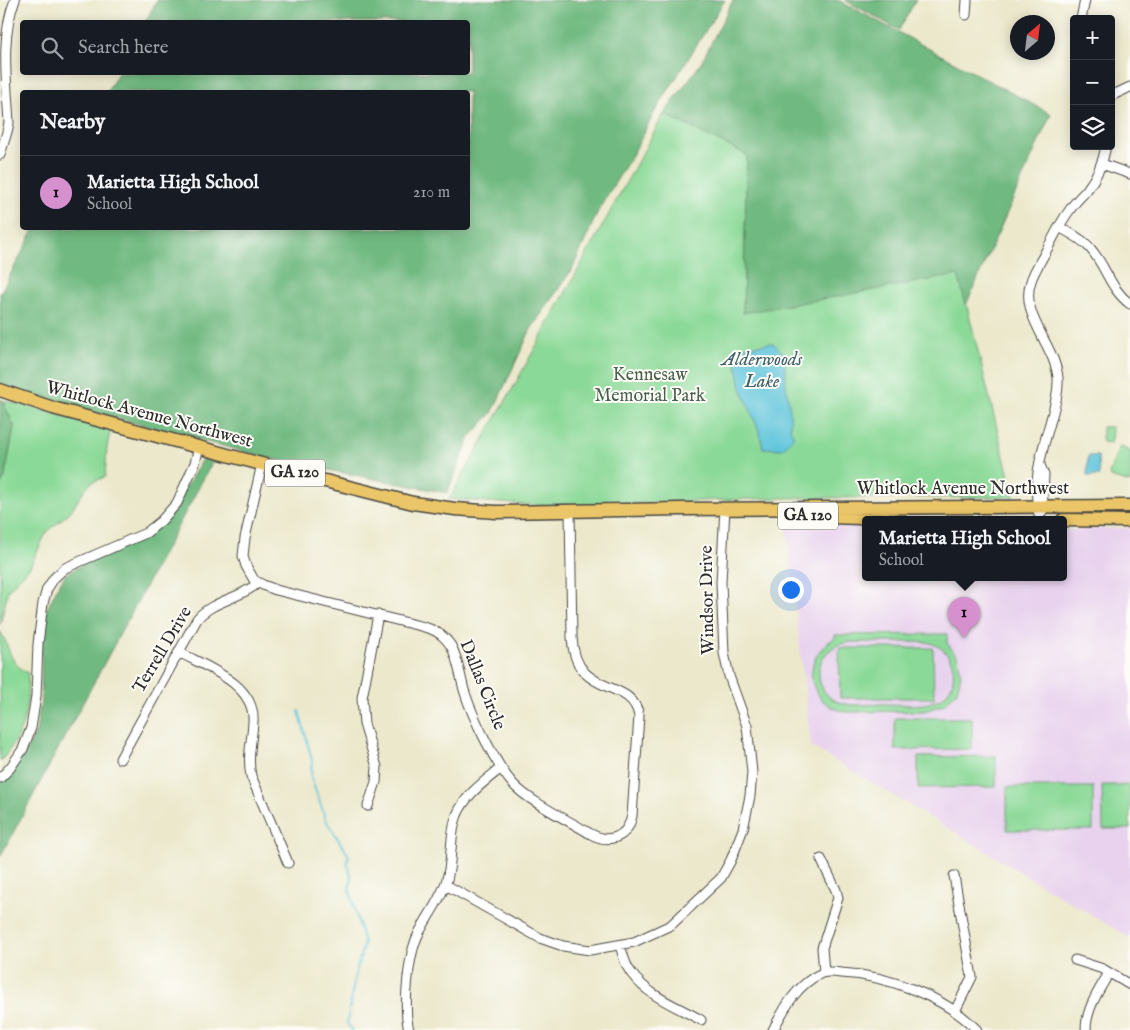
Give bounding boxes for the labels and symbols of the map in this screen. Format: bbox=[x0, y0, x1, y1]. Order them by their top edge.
north arrow bbox=[1010, 15, 1055, 60]
water label: Alderwoods Lake bbox=[720, 348, 803, 394]
park label: Kennesaw Memorial Park bbox=[595, 364, 706, 408]
street label: Whitlock Avenue Northwest bbox=[43, 376, 255, 454]
road number: GA 120 bbox=[265, 459, 325, 486]
street label: Whitlock Avenue Northwest bbox=[857, 478, 1069, 501]
road number: GA 120 bbox=[778, 502, 838, 530]
street label: Windsor Drive bbox=[696, 545, 720, 655]
your location bbox=[778, 577, 804, 603]
pin: 1 bbox=[948, 597, 980, 638]
street label: Terrell Drive bbox=[128, 602, 198, 698]
street label: Dallas Circle bbox=[454, 637, 510, 733]

